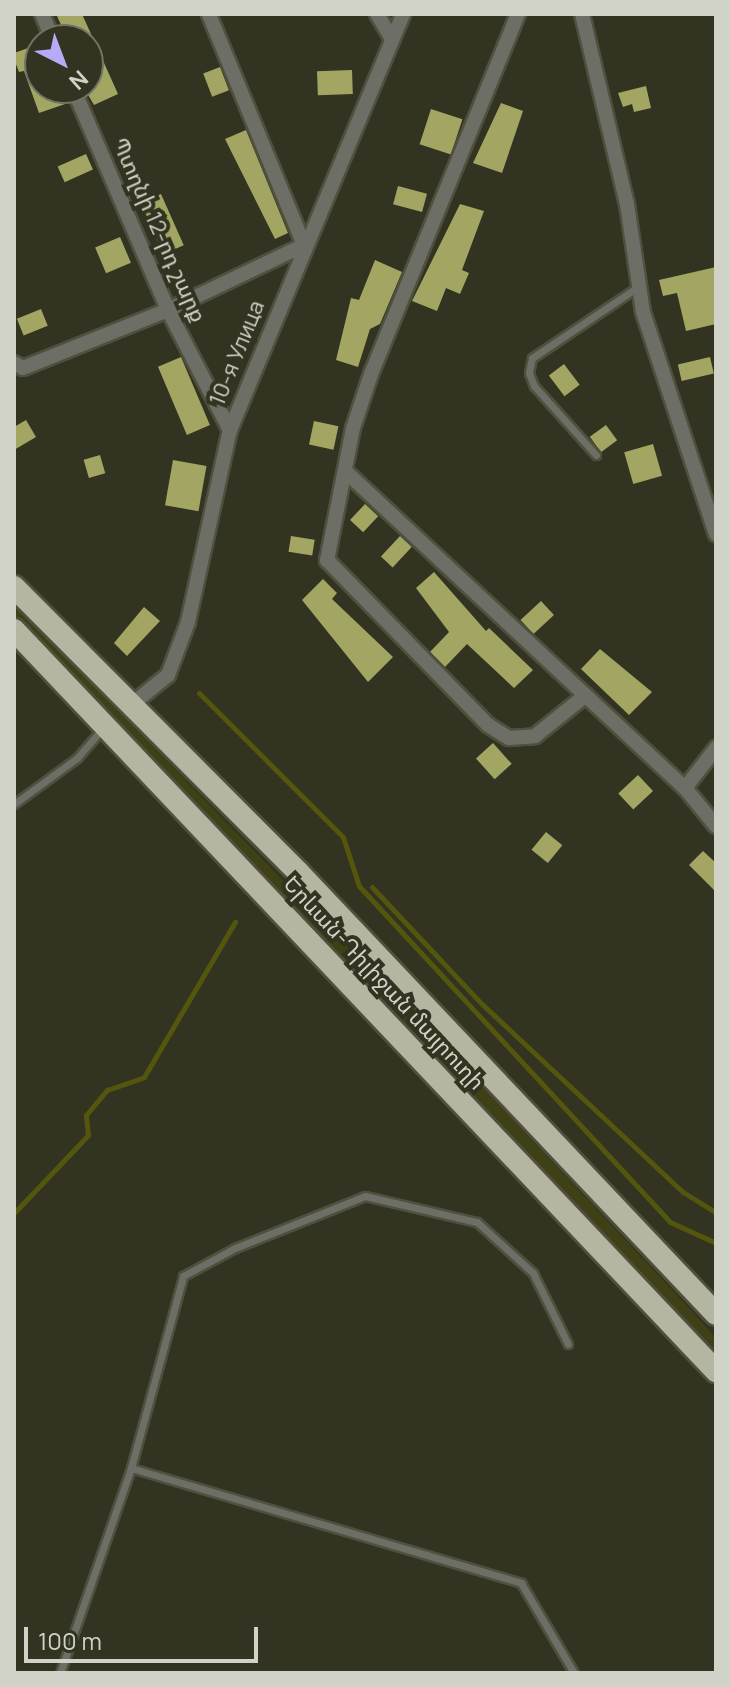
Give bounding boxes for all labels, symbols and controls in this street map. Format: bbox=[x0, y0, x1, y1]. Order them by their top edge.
north arrow bbox=[24, 24, 104, 104]
text: N bbox=[63, 64, 95, 97]
street label: Պտղնի 12-րդ շարք bbox=[106, 134, 212, 326]
street label: 10-я Улица bbox=[204, 297, 270, 409]
street label: Երևան-Դիլիջան մայրուղի bbox=[278, 871, 490, 1095]
scale bar bbox=[28, 1611, 262, 1661]
text: 100 m bbox=[38, 1624, 102, 1657]

